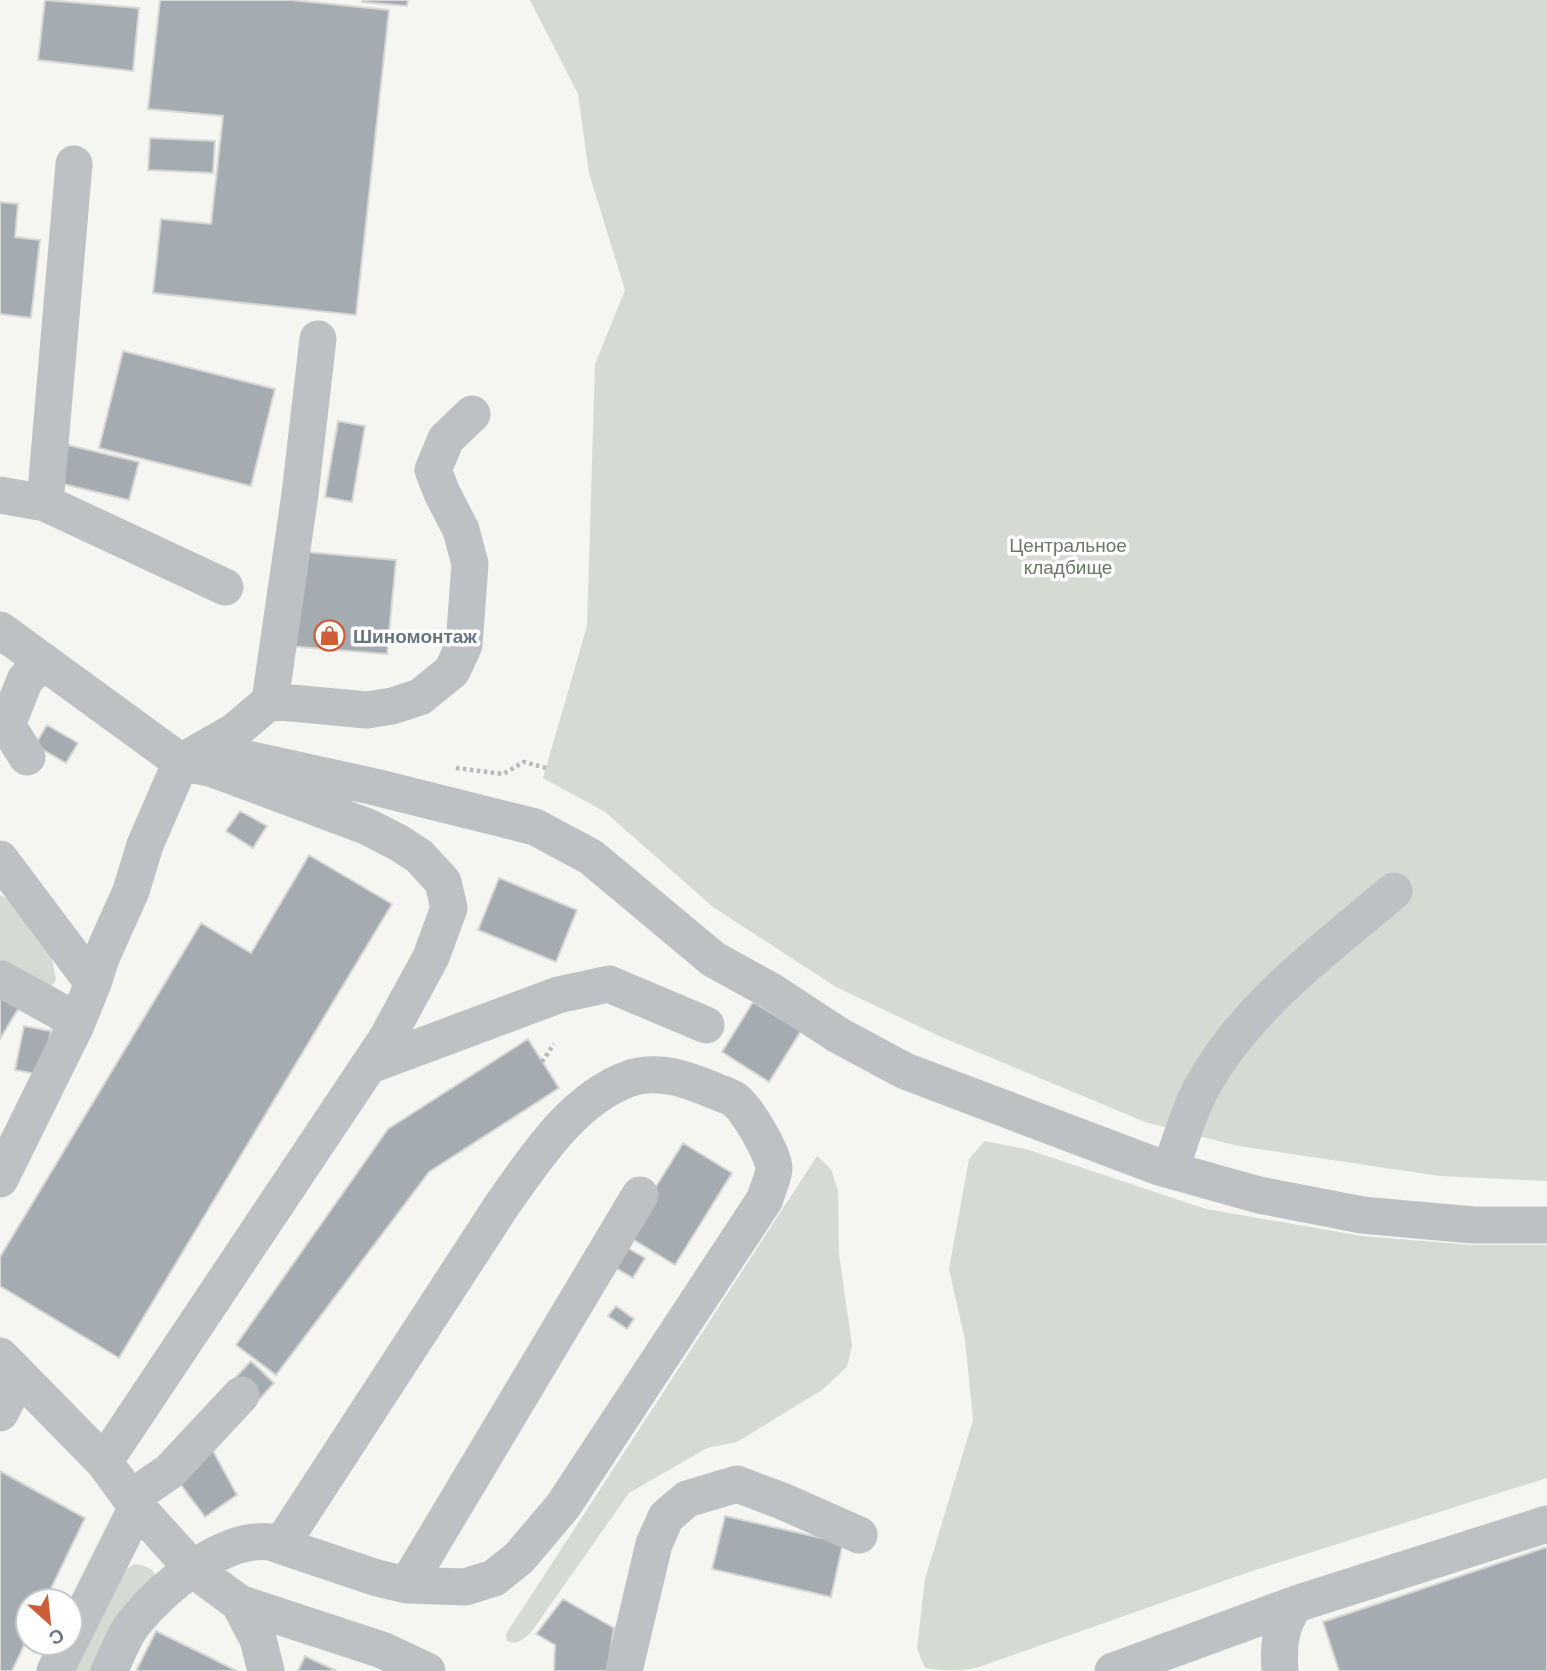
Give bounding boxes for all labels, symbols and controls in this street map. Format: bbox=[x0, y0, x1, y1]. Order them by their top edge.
park label: Центральное кладбище bbox=[1009, 533, 1127, 580]
shop icon: Шиномонтаж bbox=[313, 619, 347, 653]
place label: Шиномонтаж bbox=[353, 624, 477, 649]
north arrow bbox=[14, 1587, 84, 1657]
text: С bbox=[44, 1622, 68, 1651]

